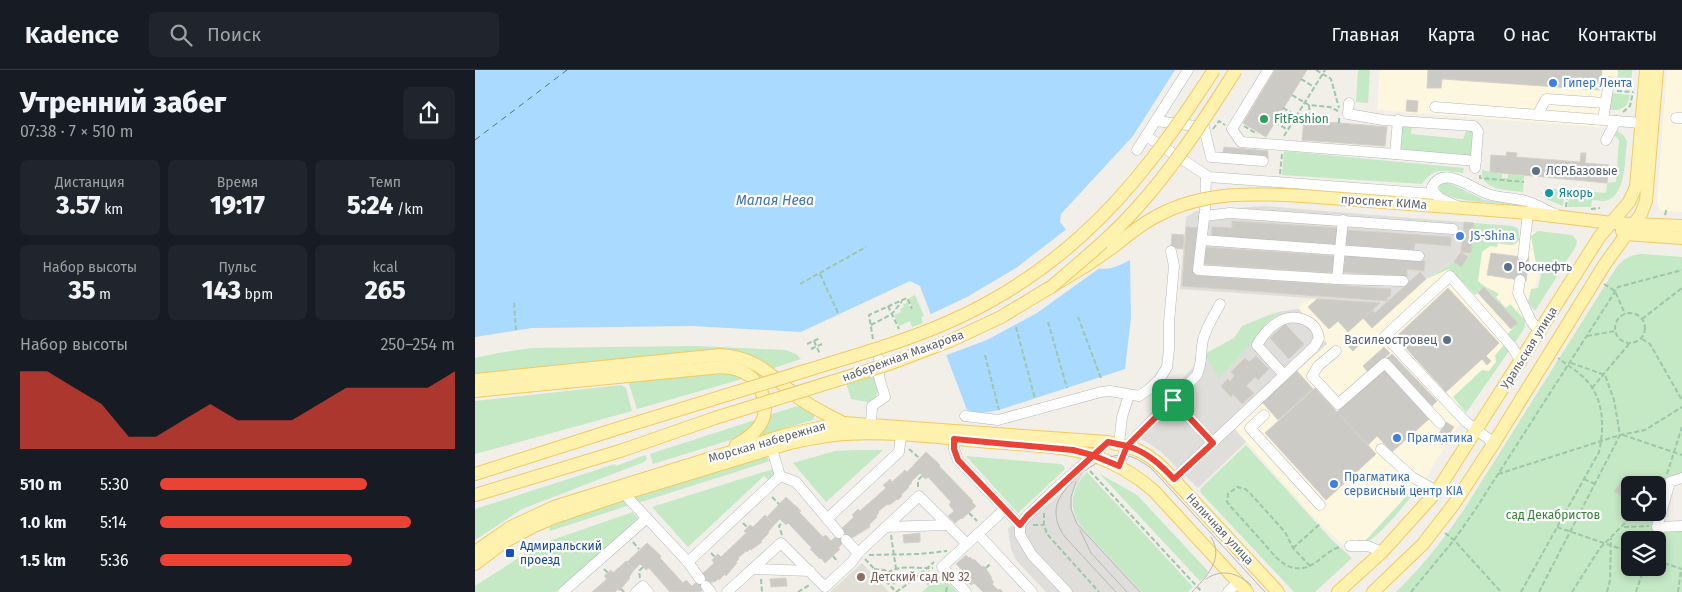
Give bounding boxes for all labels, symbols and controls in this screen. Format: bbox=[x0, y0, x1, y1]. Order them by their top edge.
search box bbox=[149, 12, 499, 57]
text: Kadence bbox=[25, 21, 119, 49]
icon: search bbox=[167, 21, 195, 49]
text: Поиск bbox=[207, 23, 261, 46]
text: Главная bbox=[1332, 24, 1400, 46]
text: Карта bbox=[1428, 24, 1475, 46]
text: О нас bbox=[1503, 24, 1550, 46]
text: Контакты bbox=[1578, 24, 1657, 46]
place label: Гипер Лента bbox=[1563, 76, 1632, 90]
marker: Гипер Лента bbox=[1547, 77, 1559, 89]
text: Утренний забег bbox=[20, 86, 226, 119]
button: share bbox=[403, 87, 455, 139]
place label: FitFashion bbox=[1274, 112, 1329, 126]
marker: FitFashion bbox=[1258, 113, 1270, 125]
text: 07:38 · 7 × 510 m bbox=[20, 122, 133, 141]
place label: ЛСР.Базовые bbox=[1546, 164, 1618, 178]
marker: ЛСР.Базовые bbox=[1530, 165, 1542, 177]
text: Дистанция bbox=[55, 174, 125, 191]
text: Время bbox=[217, 174, 258, 191]
text: Темп bbox=[369, 174, 401, 191]
place label: Якорь bbox=[1559, 186, 1593, 200]
marker: Якорь bbox=[1543, 187, 1555, 199]
text: 3.57 bbox=[56, 191, 100, 221]
text: 19:17 bbox=[210, 191, 265, 221]
text: 5:24 bbox=[347, 191, 393, 221]
water label: Малая Нева bbox=[736, 192, 814, 209]
street label: проспект КИМа bbox=[1340, 192, 1428, 212]
text: km bbox=[100, 201, 123, 218]
text: /km bbox=[393, 201, 423, 218]
place label: JS-Shina bbox=[1470, 229, 1515, 243]
marker: JS-Shina bbox=[1454, 230, 1466, 242]
text: Набор высоты bbox=[43, 259, 137, 276]
text: Пульс bbox=[218, 259, 257, 276]
text: kcal bbox=[373, 259, 398, 276]
place label: Роснефть bbox=[1518, 260, 1572, 274]
marker: Роснефть bbox=[1502, 261, 1514, 273]
text: 35 bbox=[69, 276, 95, 306]
text: 143 bbox=[202, 276, 241, 306]
text: 265 bbox=[365, 276, 406, 306]
text: m bbox=[95, 286, 111, 303]
text: bpm bbox=[241, 286, 273, 303]
street label: Уральская улица bbox=[1498, 304, 1560, 392]
street label: набережная Макарова bbox=[840, 327, 966, 385]
place label: Василеостровец bbox=[1344, 333, 1437, 347]
marker: Василеостровец bbox=[1441, 334, 1453, 346]
text: Набор высоты bbox=[20, 335, 128, 354]
text: 250–254 m bbox=[380, 335, 455, 354]
pin bbox=[1152, 379, 1194, 421]
icon: arrive bbox=[1159, 386, 1187, 414]
street label: Морская набережная bbox=[707, 419, 827, 465]
place label: Прагматика bbox=[1407, 431, 1473, 445]
marker: Прагматика bbox=[1391, 432, 1403, 444]
place label: Прагматика сервисный центр KIA bbox=[1344, 470, 1463, 498]
text: 510 m bbox=[20, 475, 62, 494]
text: 5:30 bbox=[100, 475, 129, 494]
map controls bbox=[1621, 476, 1666, 576]
button: locate bbox=[1621, 476, 1666, 521]
marker: Прагматика сервисный центр KIA bbox=[1328, 478, 1340, 490]
street label: Наличная улица bbox=[1183, 490, 1257, 568]
park label: сад Декабристов bbox=[1506, 508, 1600, 522]
text: 1.0 km bbox=[20, 513, 67, 532]
text: 5:14 bbox=[100, 513, 127, 532]
button: layers bbox=[1621, 531, 1666, 576]
place label: Адмиральский проезд bbox=[520, 539, 602, 567]
marker: Адмиральский проезд bbox=[504, 547, 516, 559]
text: 1.5 km bbox=[20, 551, 66, 570]
text: 5:36 bbox=[100, 551, 129, 570]
place label: Детский сад № 32 bbox=[870, 570, 970, 584]
marker: Детский сад № 32 bbox=[855, 571, 867, 583]

